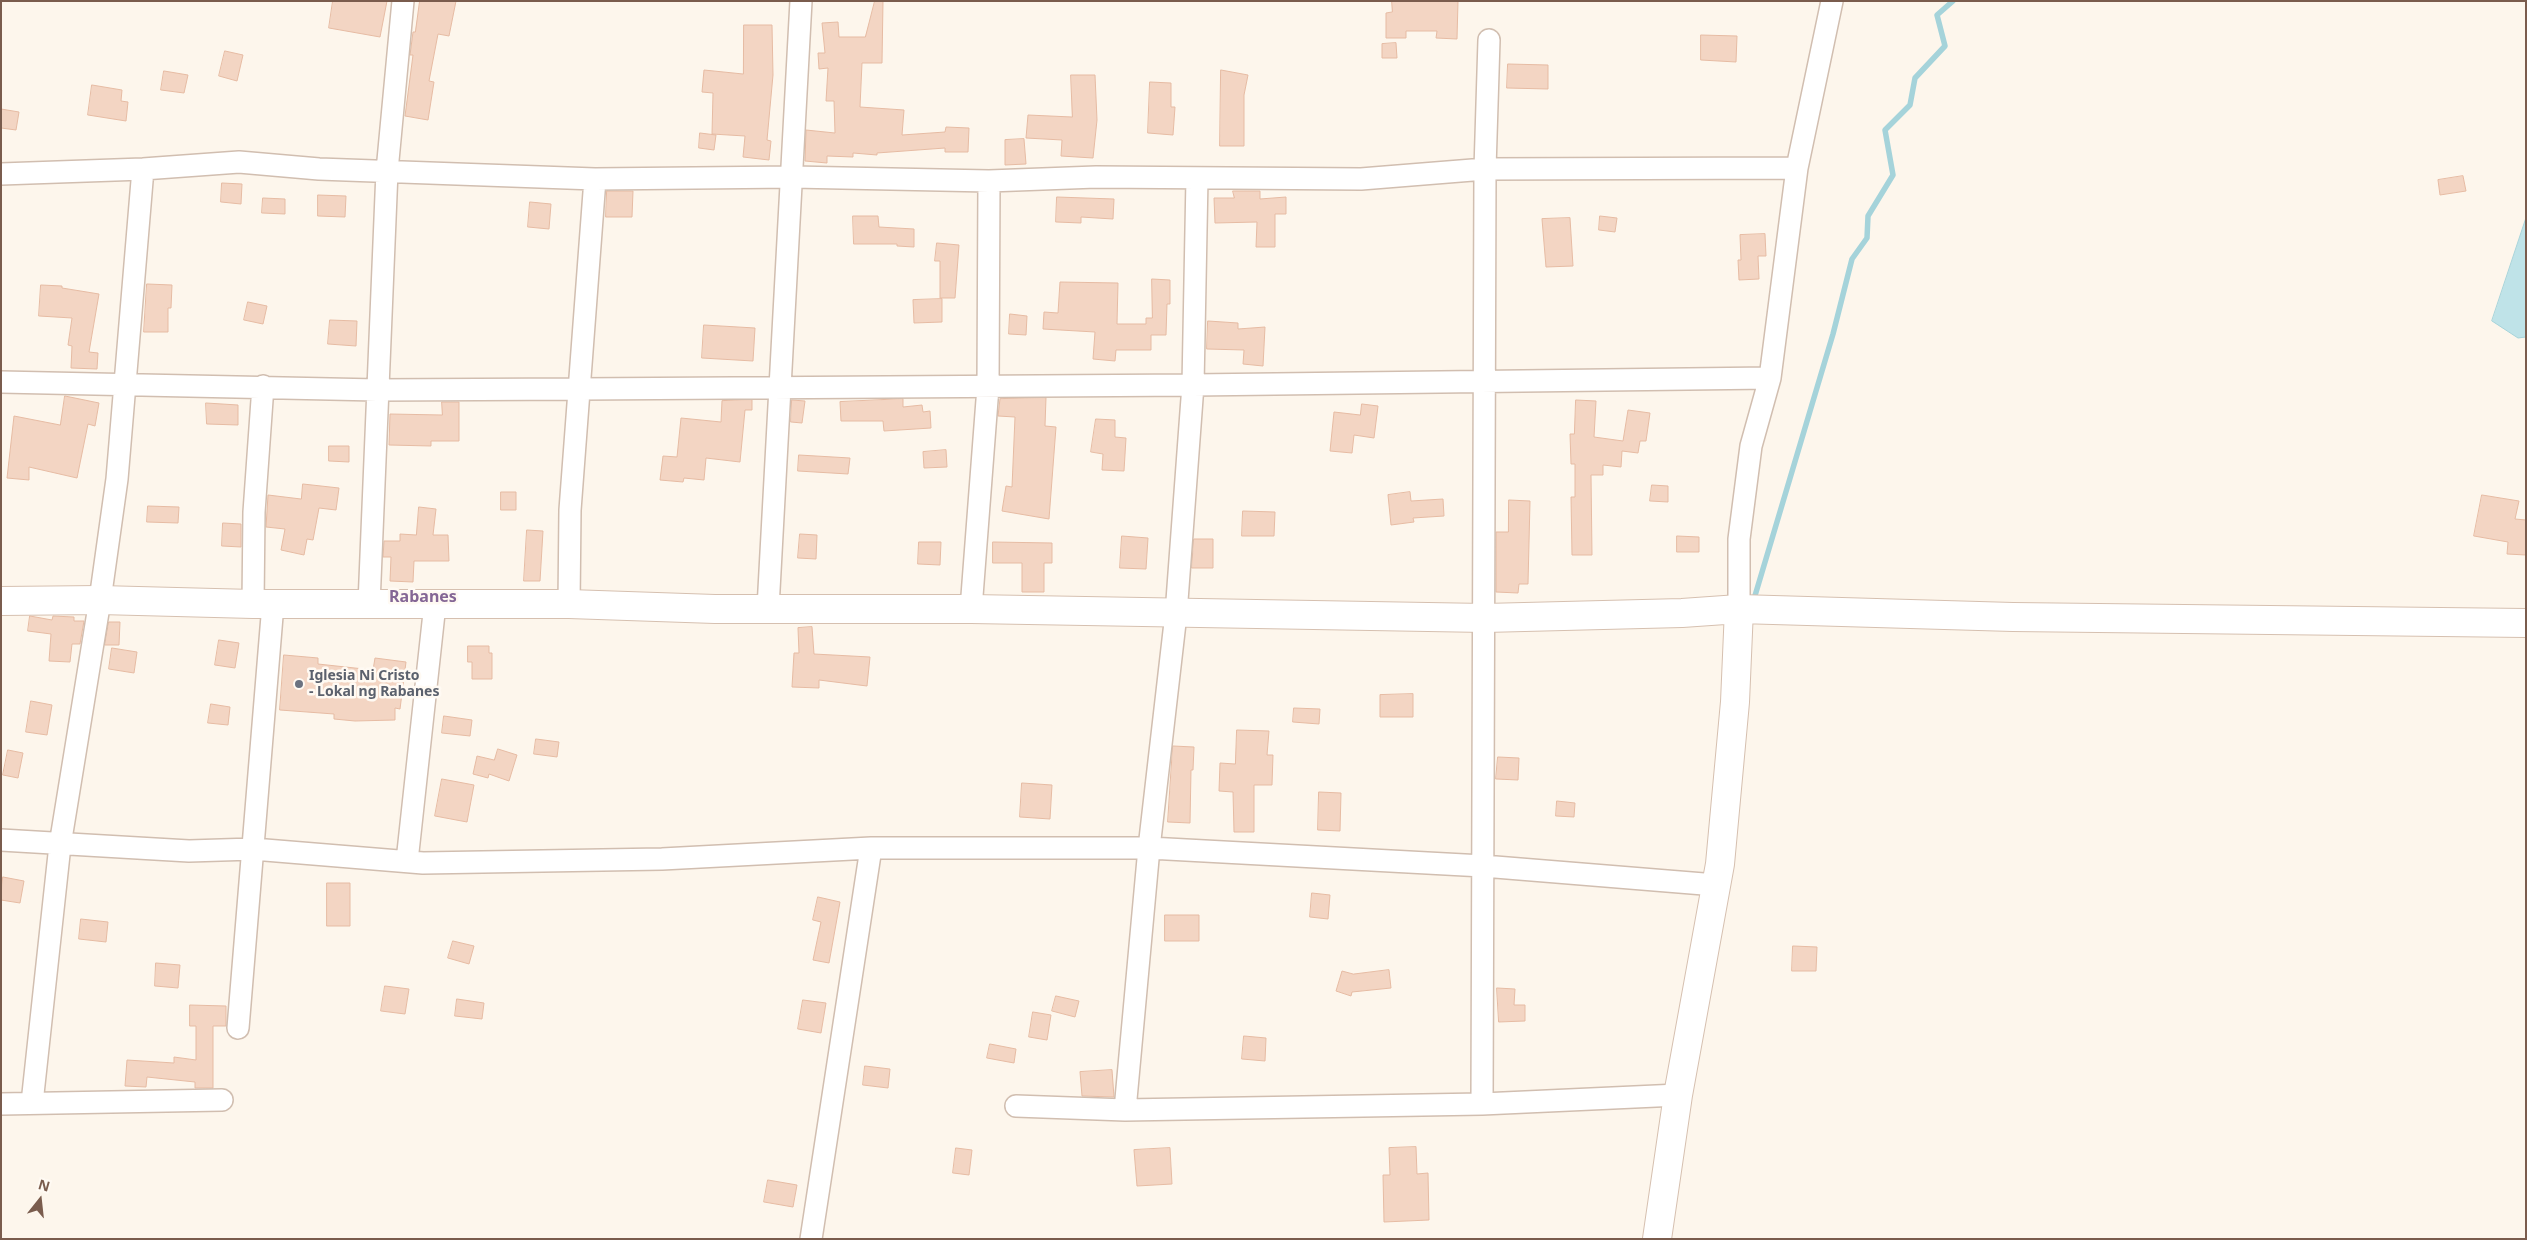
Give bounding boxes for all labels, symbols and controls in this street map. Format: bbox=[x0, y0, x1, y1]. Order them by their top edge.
district label: Rabanes bbox=[389, 587, 457, 607]
place label: Iglesia Ni Cristo - Lokal ng Rabanes bbox=[309, 668, 439, 700]
marker: Iglesia Ni Cristo - Lokal ng Rabanes bbox=[293, 678, 305, 690]
text: N bbox=[36, 1174, 52, 1196]
north arrow bbox=[15, 1175, 65, 1225]

